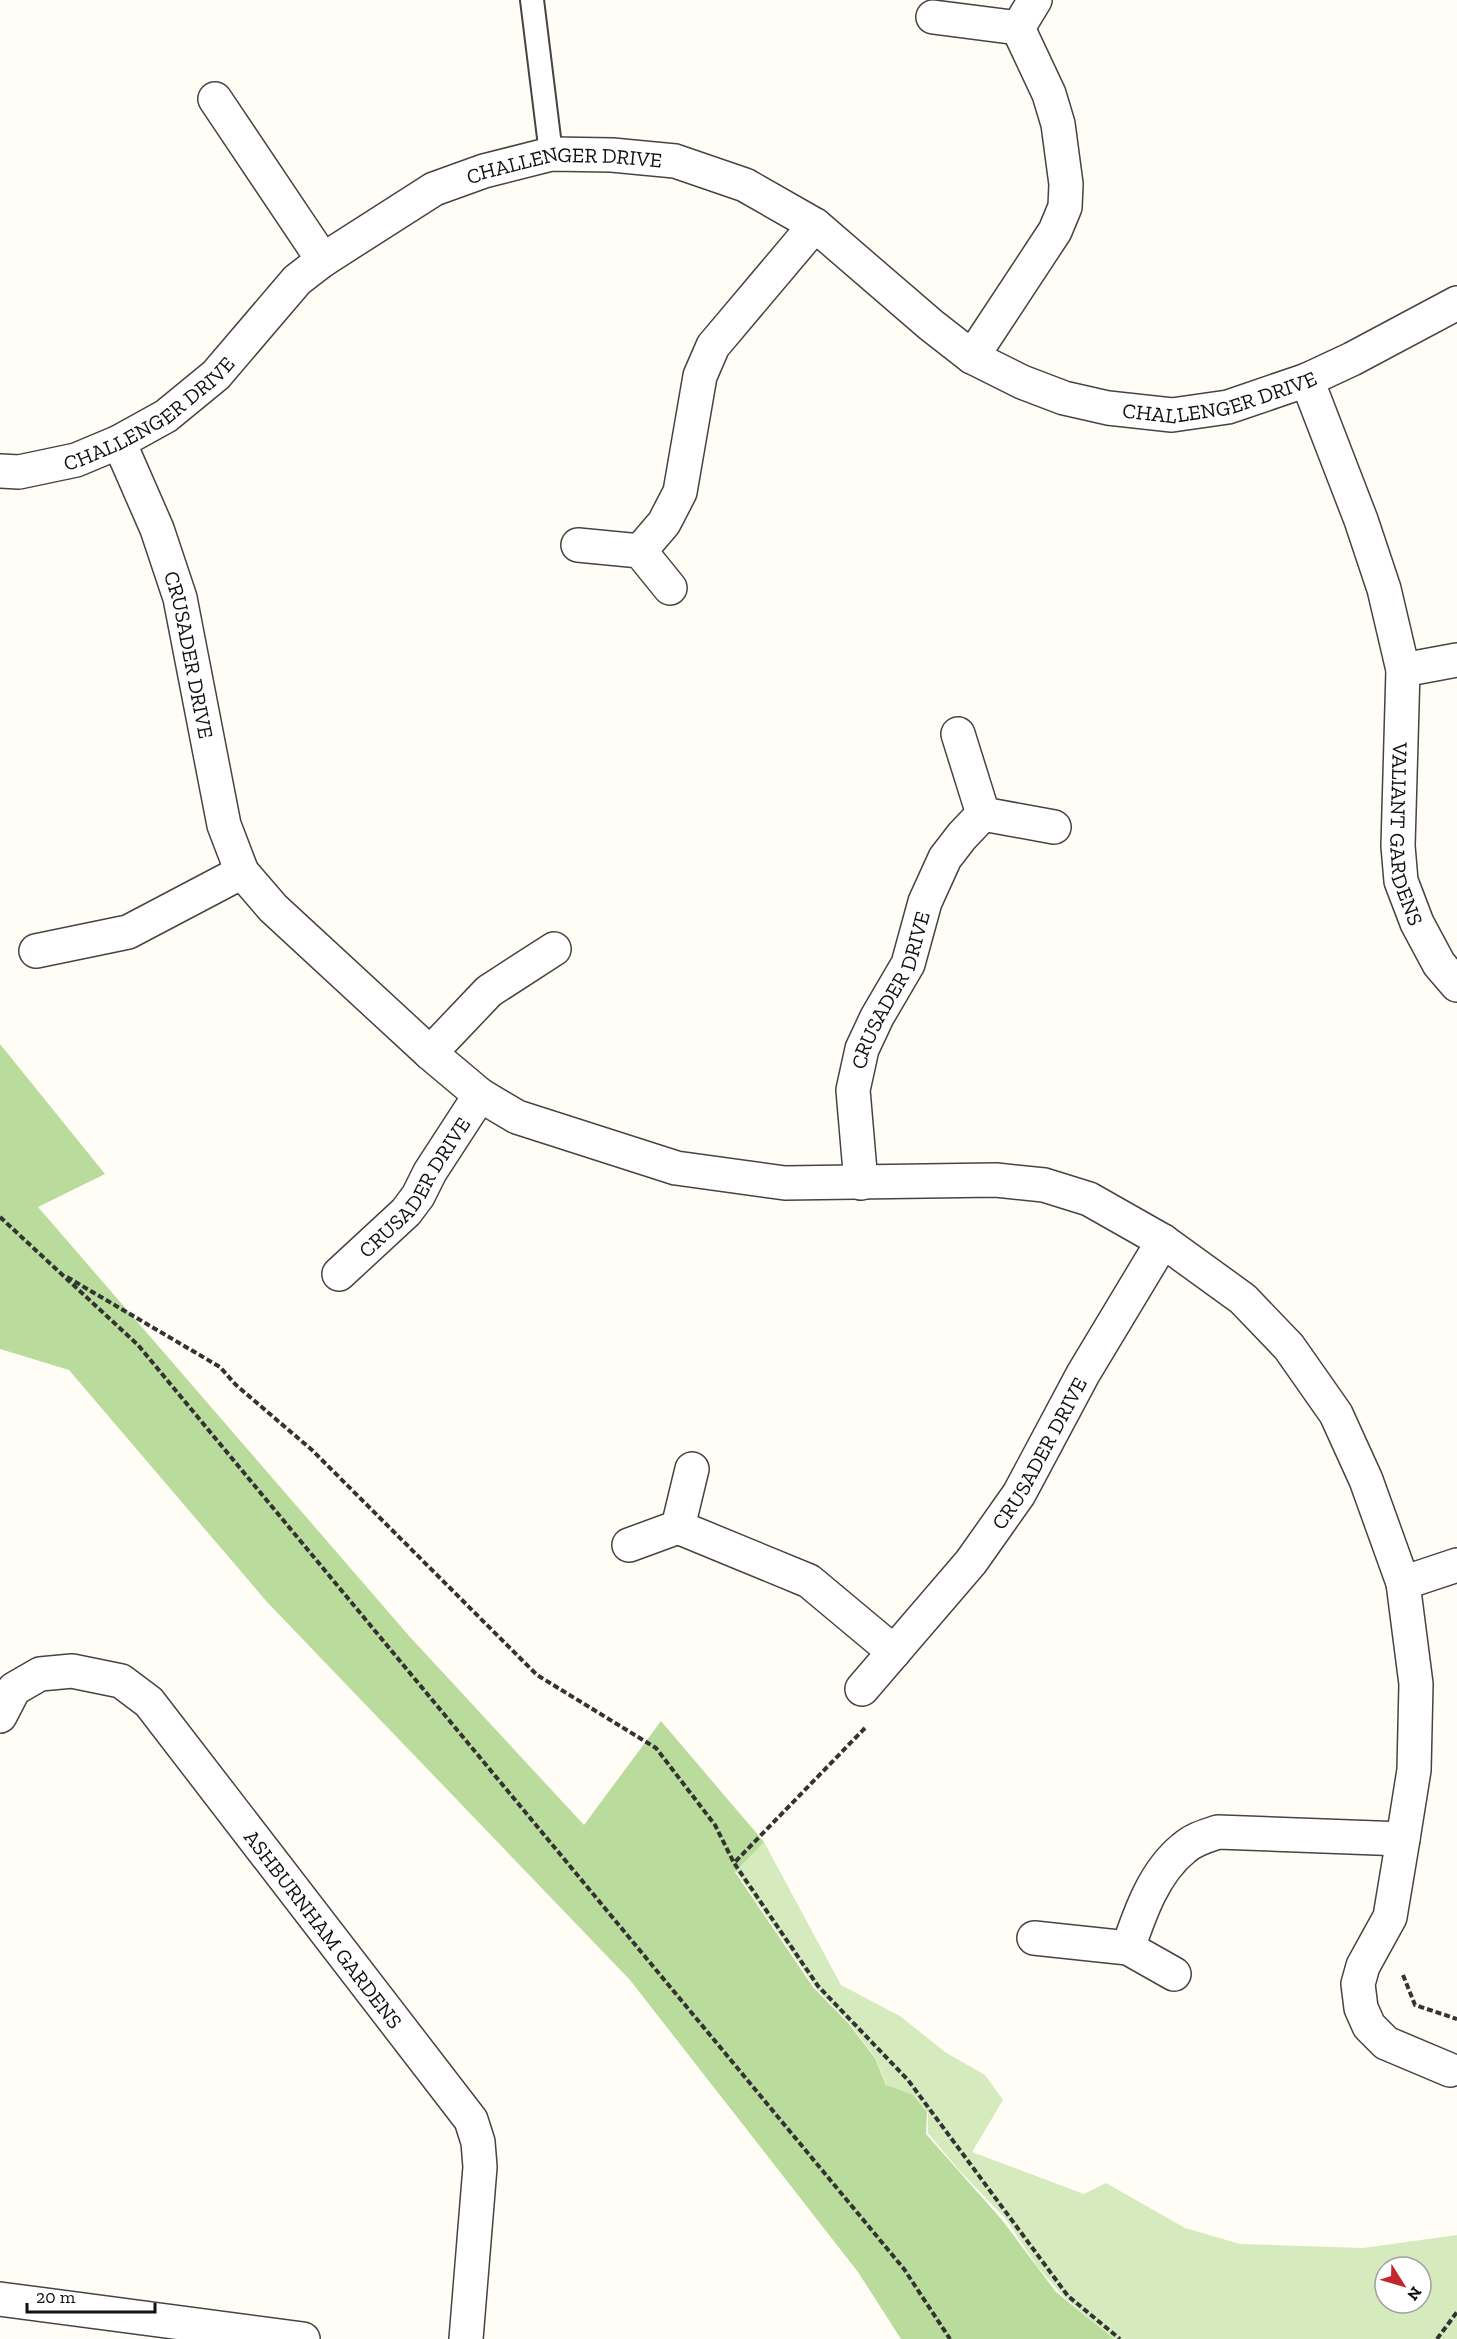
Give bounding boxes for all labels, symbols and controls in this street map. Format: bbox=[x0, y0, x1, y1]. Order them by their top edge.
street label: CHALLENGER DRIVE bbox=[463, 140, 663, 189]
street label: CHALLENGER DRIVE bbox=[61, 351, 239, 475]
street label: CHALLENGER DRIVE bbox=[1121, 365, 1320, 428]
street label: CRUSADER DRIVE bbox=[159, 567, 219, 740]
street label: VALIANT GARDENS bbox=[1385, 741, 1429, 929]
street label: CRUSADER DRIVE bbox=[846, 908, 934, 1071]
street label: CRUSADER DRIVE bbox=[353, 1112, 475, 1262]
street label: CRUSADER DRIVE bbox=[986, 1373, 1092, 1534]
street label: ASHBURNHAM GARDENS bbox=[239, 1825, 408, 2033]
north arrow bbox=[1373, 2255, 1433, 2315]
scale bar bbox=[27, 2276, 154, 2314]
text: N bbox=[1403, 2283, 1426, 2304]
text: 20 m bbox=[36, 2286, 76, 2308]

